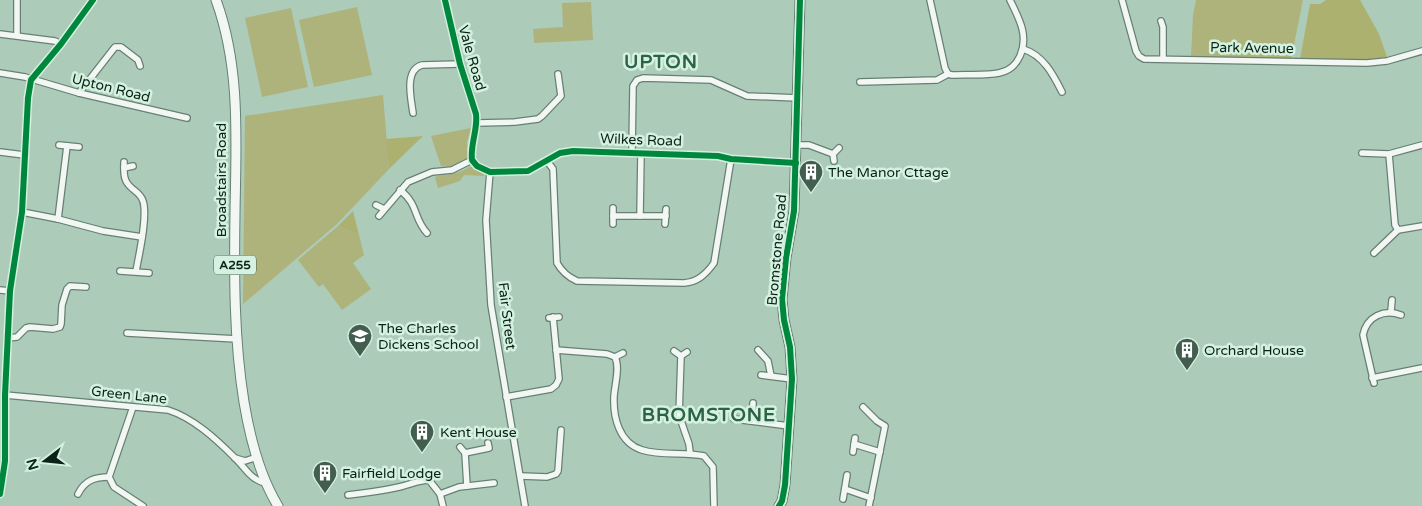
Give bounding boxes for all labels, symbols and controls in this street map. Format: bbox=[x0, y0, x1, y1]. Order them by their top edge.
street label: Vale Road bbox=[455, 23, 489, 93]
street label: Park Avenue bbox=[1210, 39, 1294, 57]
district label: UPTON bbox=[624, 51, 698, 73]
street label: Upton Road bbox=[70, 70, 152, 106]
street label: Broadstairs Road bbox=[213, 123, 230, 237]
street label: Wilkes Road bbox=[600, 130, 682, 150]
building icon: The Manor Cttage bbox=[798, 159, 824, 193]
place label: The Manor Cttage bbox=[828, 164, 949, 181]
street label: Bromstone Road bbox=[764, 194, 790, 306]
road number: A255 bbox=[214, 256, 256, 274]
street label: Fair Street bbox=[494, 281, 520, 351]
place label: The Charles Dickens School bbox=[378, 320, 479, 353]
school or university icon: The Charles Dickens School bbox=[347, 323, 373, 357]
building icon: Orchard House bbox=[1174, 337, 1200, 371]
place label: Orchard House bbox=[1204, 342, 1304, 359]
street label: Green Lane bbox=[90, 383, 168, 407]
district label: BROMSTONE bbox=[642, 404, 776, 426]
building icon: Kent House bbox=[409, 419, 435, 453]
place label: Kent House bbox=[440, 424, 517, 441]
north arrow bbox=[20, 436, 70, 486]
text: N bbox=[23, 457, 43, 472]
building icon: Fairfield Lodge bbox=[312, 460, 338, 494]
place label: Fairfield Lodge bbox=[342, 465, 441, 482]

